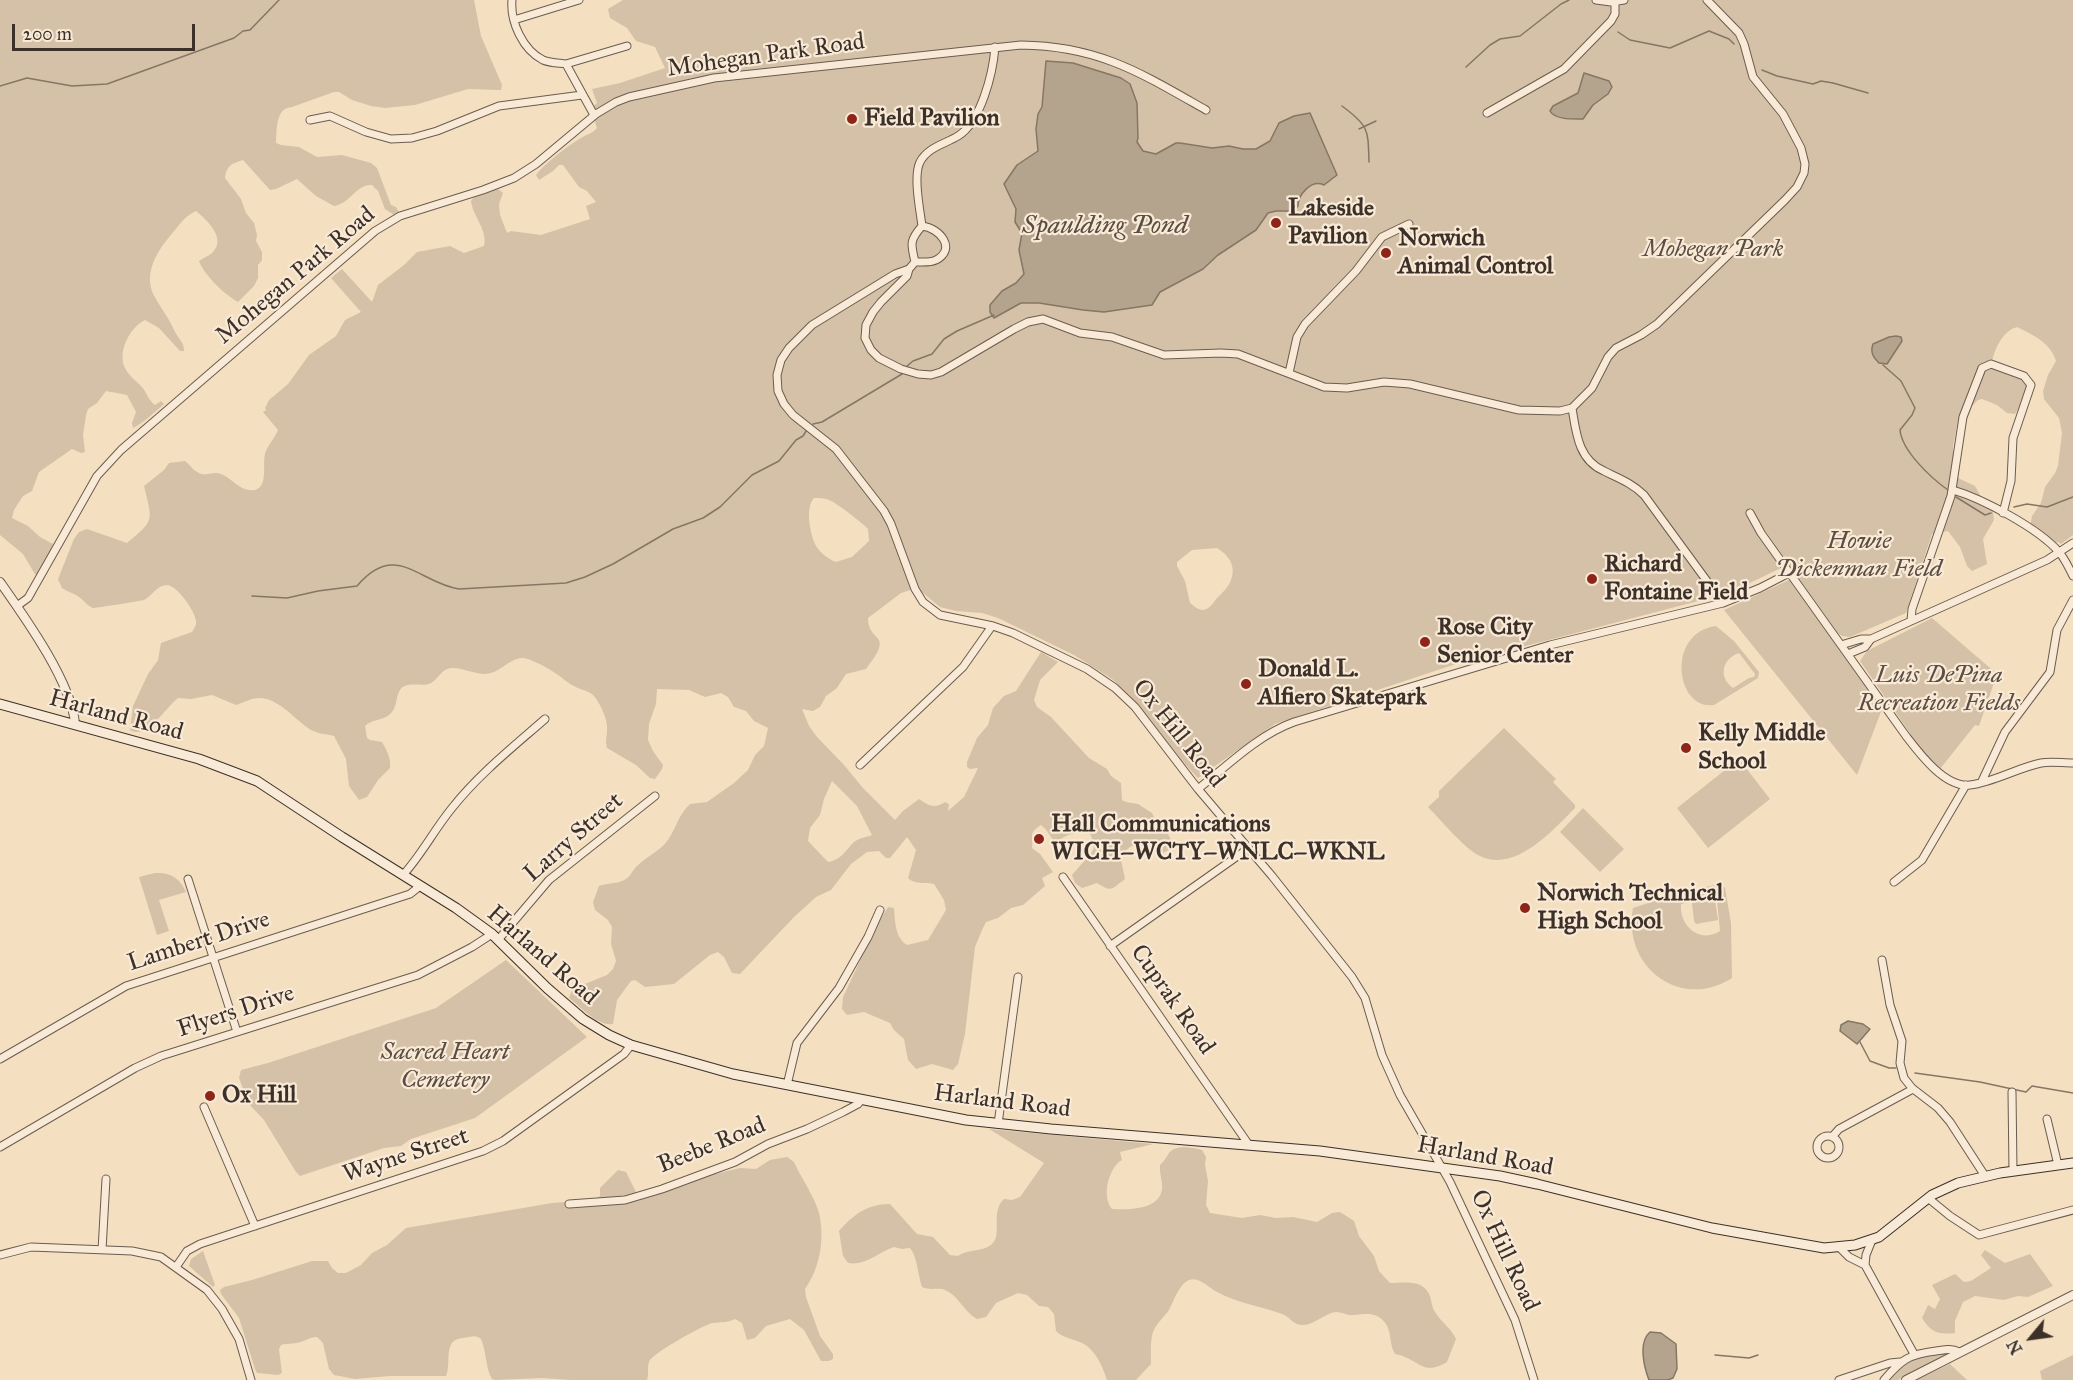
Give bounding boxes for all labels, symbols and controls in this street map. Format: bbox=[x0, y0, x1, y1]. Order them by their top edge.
scale bar bbox=[15, 12, 198, 50]
text: 200 m bbox=[23, 23, 72, 45]
street label: Mohegan Park Road bbox=[665, 28, 867, 84]
place label: Field Pavilion bbox=[864, 105, 999, 133]
marker: Field Pavilion bbox=[845, 112, 859, 126]
place label: Lakeside Pavilion bbox=[1288, 195, 1374, 251]
street label: Mohegan Park Road bbox=[211, 201, 381, 351]
water label: Spaulding Pond bbox=[1022, 211, 1188, 243]
marker: Lakeside Pavilion bbox=[1269, 216, 1283, 230]
place label: Norwich Animal Control bbox=[1398, 225, 1553, 281]
park label: Mohegan Park bbox=[1643, 236, 1783, 264]
marker: Norwich Animal Control bbox=[1379, 246, 1393, 260]
park label: Howie Dickenman Field bbox=[1776, 528, 1942, 584]
place label: Richard Fontaine Field bbox=[1604, 551, 1748, 607]
marker: Richard Fontaine Field bbox=[1585, 572, 1599, 586]
place label: Rose City Senior Center bbox=[1437, 614, 1573, 670]
marker: Rose City Senior Center bbox=[1418, 635, 1432, 649]
place label: Donald L. Alfiero Skatepark bbox=[1258, 656, 1427, 712]
park label: Luis DePina Recreation Fields bbox=[1858, 662, 2020, 718]
street label: Ox Hill Road bbox=[1126, 674, 1230, 794]
marker: Donald L. Alfiero Skatepark bbox=[1239, 677, 1253, 691]
street label: Harland Road bbox=[46, 684, 186, 748]
place label: Kelly Middle School bbox=[1698, 720, 1826, 776]
marker: Kelly Middle School bbox=[1679, 741, 1693, 755]
street label: Larry Street bbox=[519, 787, 629, 889]
place label: Hall Communications WICH–WCTY–WNLC–WKNL bbox=[1051, 811, 1384, 867]
marker: Hall Communications WICH–WCTY–WNLC–WKNL bbox=[1032, 832, 1046, 846]
place label: Norwich Technical High School bbox=[1537, 880, 1723, 936]
street label: Harland Road bbox=[481, 900, 603, 1012]
marker: Norwich Technical High School bbox=[1518, 901, 1532, 915]
street label: Lambert Drive bbox=[124, 905, 274, 979]
street label: Cuprak Road bbox=[1124, 939, 1220, 1061]
street label: Flyers Drive bbox=[174, 980, 298, 1044]
park label: Sacred Heart Cemetery bbox=[381, 1039, 509, 1095]
street label: Harland Road bbox=[932, 1079, 1072, 1125]
place label: Ox Hill bbox=[222, 1082, 296, 1110]
marker: Ox Hill bbox=[203, 1089, 217, 1103]
street label: Beebe Road bbox=[654, 1111, 770, 1181]
street label: Wayne Street bbox=[339, 1122, 473, 1190]
street label: Harland Road bbox=[1415, 1131, 1555, 1183]
street label: Ox Hill Road bbox=[1463, 1186, 1545, 1316]
north arrow bbox=[2001, 1308, 2061, 1368]
text: N bbox=[2003, 1336, 2026, 1358]

